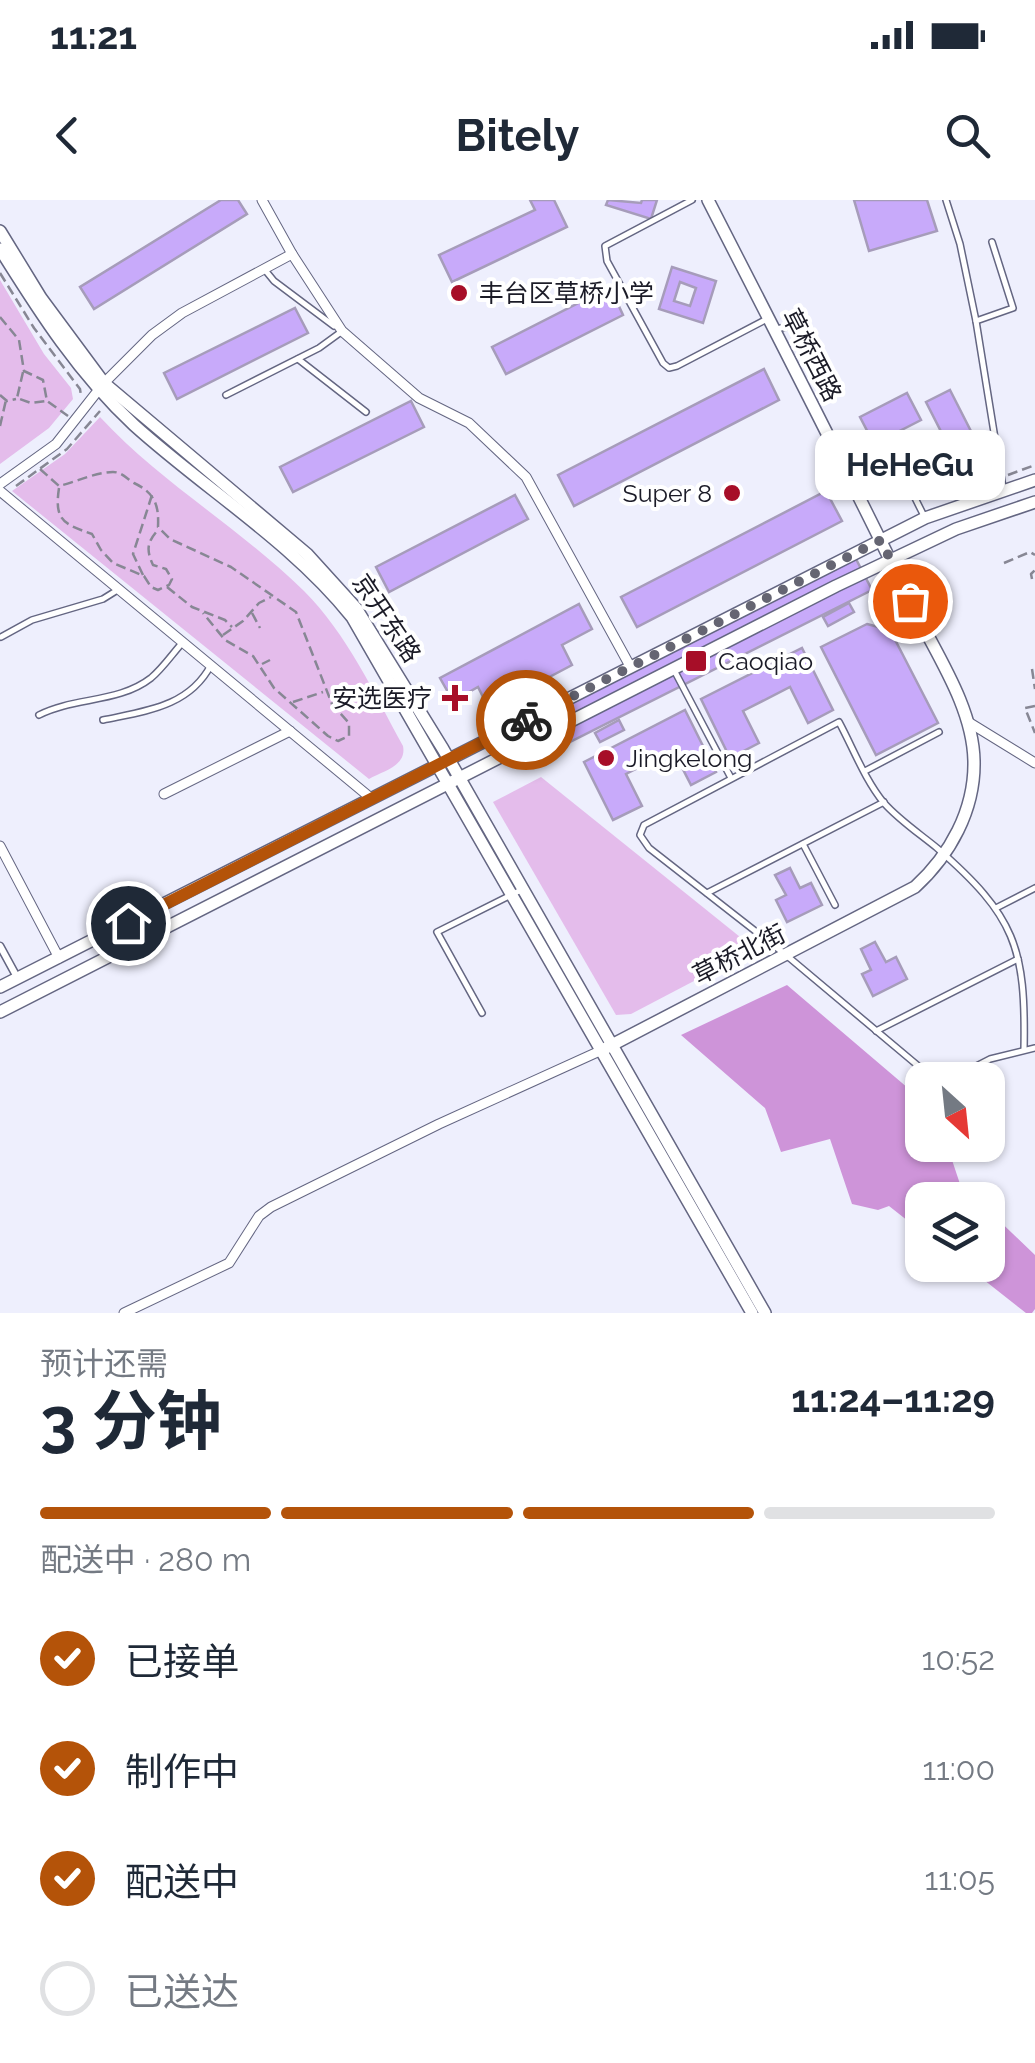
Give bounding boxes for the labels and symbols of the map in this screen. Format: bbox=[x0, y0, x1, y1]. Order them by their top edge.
place label: 丰台区草桥小学 bbox=[479, 278, 654, 308]
marker: 丰台区草桥小学 bbox=[448, 282, 470, 304]
street label: 草桥西路 bbox=[776, 304, 848, 406]
callout: HeHeGu bbox=[815, 431, 1005, 501]
place label: Super 8 bbox=[622, 478, 712, 508]
marker: Super 8 bbox=[721, 482, 743, 504]
pin bbox=[868, 559, 953, 644]
street label: 京开东路 bbox=[347, 568, 427, 668]
place label: Caoqiao bbox=[718, 646, 813, 676]
marker: Caoqiao bbox=[683, 648, 709, 674]
courier bbox=[476, 670, 576, 770]
place label: 安选医疗 bbox=[332, 683, 432, 713]
marker: 安选医疗 bbox=[442, 685, 468, 711]
place label: Jingkelong bbox=[626, 743, 752, 773]
marker: Jingkelong bbox=[595, 747, 617, 769]
pin bbox=[86, 881, 171, 966]
street label: 草桥北街 bbox=[688, 918, 790, 990]
north arrow bbox=[905, 1062, 1005, 1162]

